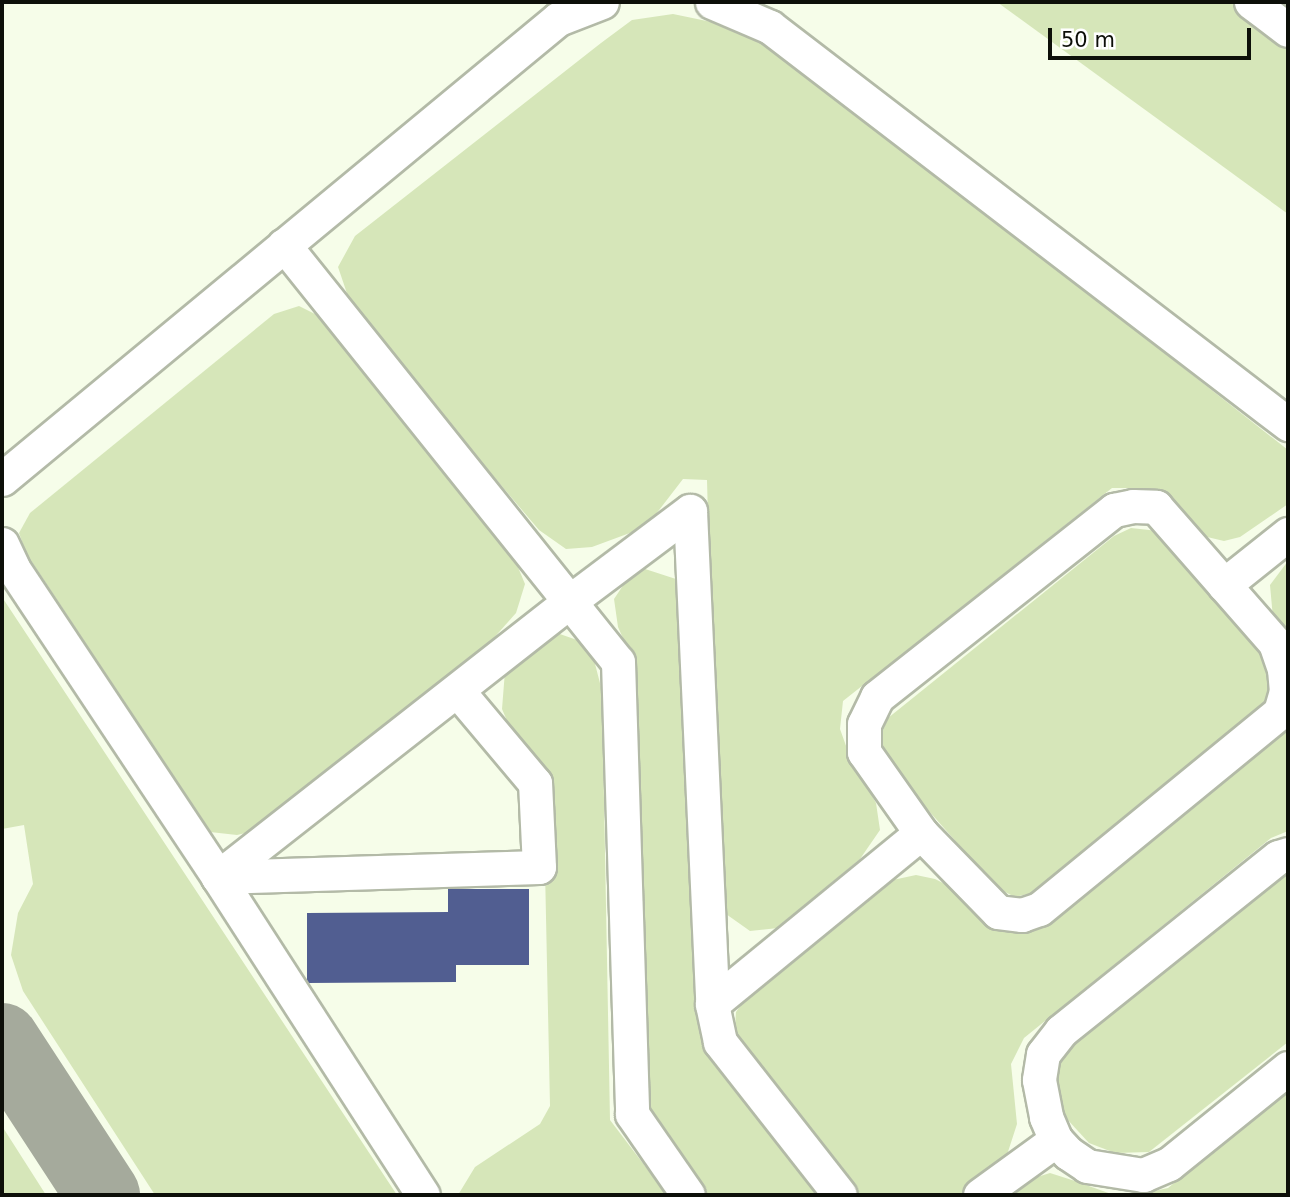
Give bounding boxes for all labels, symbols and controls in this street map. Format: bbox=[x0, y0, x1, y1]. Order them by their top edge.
scale bar bbox=[1052, 14, 1255, 58]
text: 50 m bbox=[1061, 28, 1115, 52]

